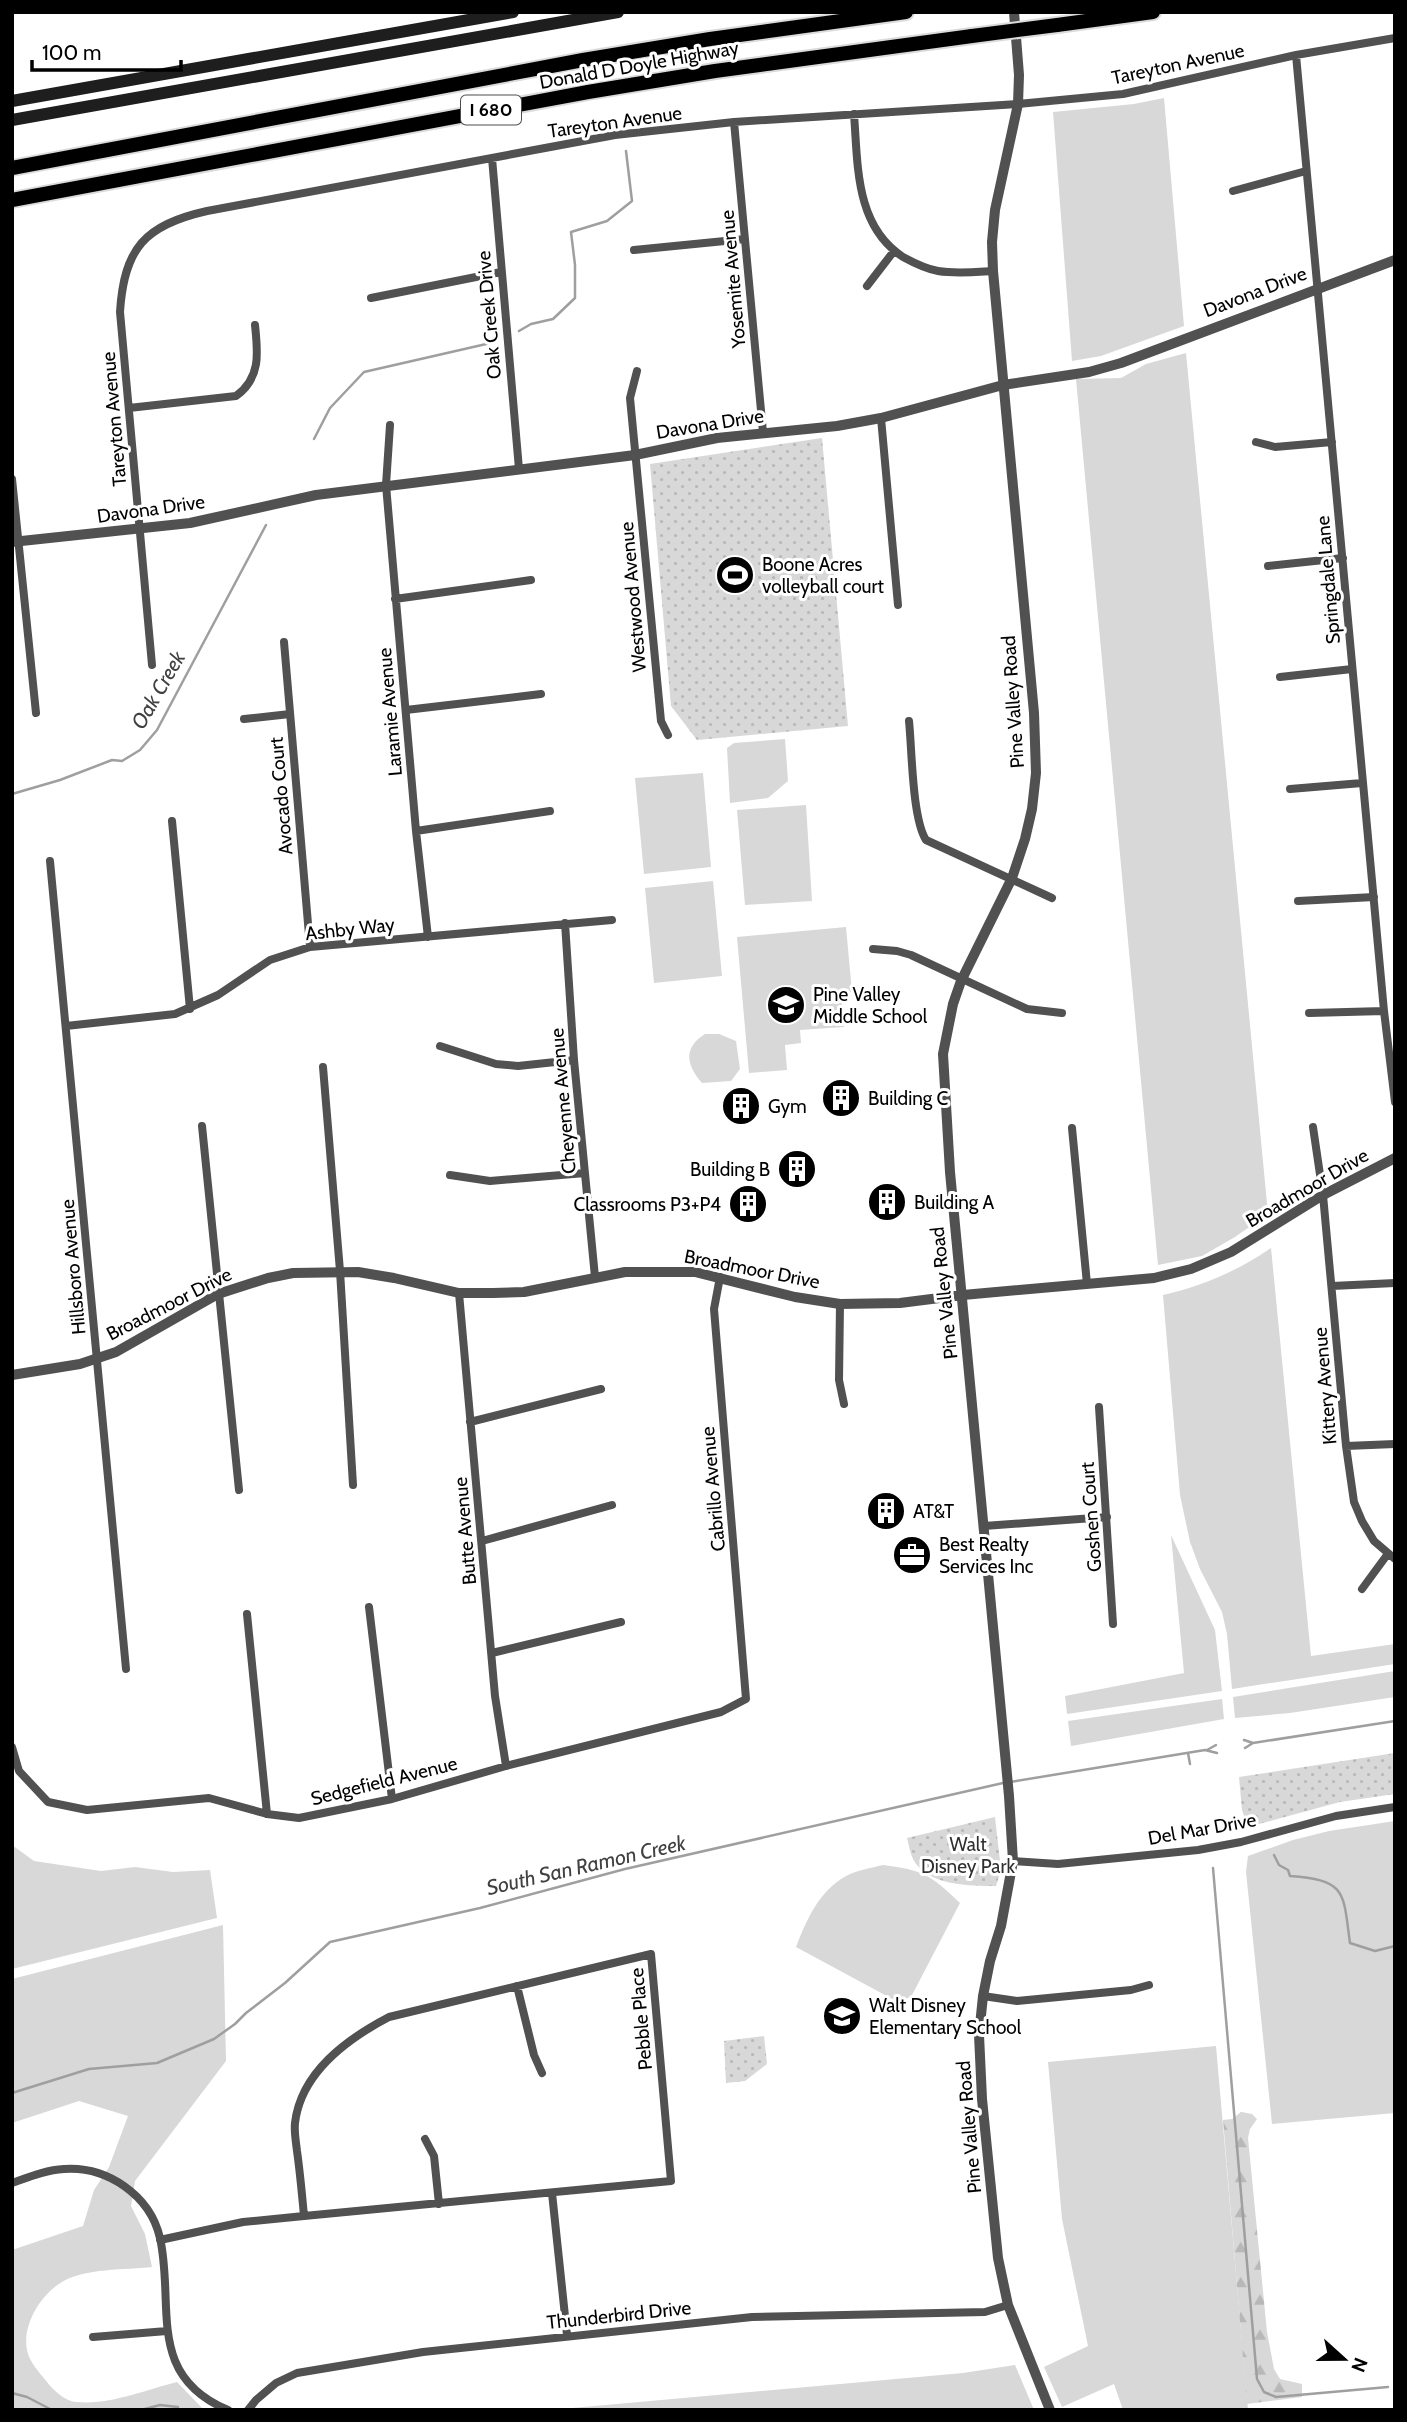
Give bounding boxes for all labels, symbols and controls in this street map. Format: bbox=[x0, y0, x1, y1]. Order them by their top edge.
scale bar bbox=[32, 28, 180, 72]
street label: Donald D Doyle Highway bbox=[538, 36, 741, 94]
street label: Tareyton Avenue bbox=[1110, 39, 1247, 89]
text: 100 m bbox=[42, 40, 101, 65]
road number: I 680 bbox=[461, 96, 521, 124]
street label: Tareyton Avenue bbox=[547, 101, 684, 143]
street label: Yosemite Avenue bbox=[715, 209, 751, 350]
street label: Oak Creek Drive bbox=[472, 250, 506, 380]
street label: Davona Drive bbox=[1200, 262, 1310, 322]
street label: Tareyton Avenue bbox=[97, 350, 131, 487]
street label: Davona Drive bbox=[655, 404, 766, 444]
street label: Davona Drive bbox=[96, 490, 207, 528]
street label: Springdale Lane bbox=[1311, 515, 1345, 645]
street label: Westwood Avenue bbox=[615, 521, 651, 673]
place label: Boone Acres volleyball court bbox=[762, 553, 885, 598]
sports icon: Boone Acres volleyball court bbox=[714, 554, 756, 596]
street label: Pine Valley Road bbox=[997, 635, 1029, 769]
water label: Oak Creek bbox=[126, 646, 191, 733]
street label: Laramie Avenue bbox=[373, 647, 407, 777]
street label: Avocado Court bbox=[264, 736, 298, 856]
street label: Ashby Way bbox=[304, 913, 396, 945]
place label: Pine Valley Middle School bbox=[813, 983, 928, 1028]
school or university icon: Pine Valley Middle School bbox=[765, 984, 807, 1026]
street label: Cheyenne Avenue bbox=[545, 1027, 581, 1175]
building icon: Building C bbox=[820, 1077, 862, 1119]
building icon: Gym bbox=[720, 1085, 762, 1127]
place label: Building C bbox=[868, 1087, 949, 1110]
place label: Gym bbox=[768, 1095, 807, 1118]
street label: Broadmoor Drive bbox=[1242, 1144, 1373, 1232]
building icon: Building B bbox=[776, 1148, 818, 1190]
place label: Building B bbox=[690, 1158, 770, 1181]
building icon: Building A bbox=[866, 1181, 908, 1223]
building icon: Classrooms P3+P4 bbox=[727, 1183, 769, 1225]
place label: Building A bbox=[914, 1191, 995, 1214]
place label: Classrooms P3+P4 bbox=[574, 1193, 721, 1216]
street label: Hillsboro Avenue bbox=[56, 1198, 90, 1336]
street label: Pine Valley Road bbox=[926, 1226, 962, 1360]
street label: Broadmoor Drive bbox=[682, 1245, 822, 1293]
street label: Broadmoor Drive bbox=[102, 1262, 236, 1345]
street label: Kittery Avenue bbox=[1308, 1326, 1342, 1446]
street label: Cabrillo Avenue bbox=[696, 1425, 730, 1552]
street label: Goshen Court bbox=[1076, 1461, 1106, 1573]
street label: Butte Avenue bbox=[449, 1476, 481, 1586]
building icon: AT&T bbox=[865, 1490, 907, 1532]
place label: AT&T bbox=[913, 1500, 954, 1523]
place label: Best Realty Services Inc bbox=[939, 1533, 1034, 1578]
office icon: Best Realty Services Inc bbox=[891, 1534, 933, 1576]
street label: Sedgefield Avenue bbox=[308, 1752, 460, 1810]
street label: Del Mar Drive bbox=[1146, 1808, 1258, 1850]
water label: South San Ramon Creek bbox=[484, 1830, 689, 1900]
park label: Walt Disney Park bbox=[921, 1833, 1015, 1878]
street label: Pebble Place bbox=[625, 1967, 657, 2071]
place label: Walt Disney Elementary School bbox=[869, 1994, 1022, 2039]
school or university icon: Walt Disney Elementary School bbox=[821, 1995, 863, 2037]
street label: Pine Valley Road bbox=[952, 2060, 986, 2194]
street label: Thunderbird Drive bbox=[546, 2296, 693, 2334]
north arrow bbox=[1309, 2324, 1379, 2394]
text: N bbox=[1346, 2355, 1373, 2375]

